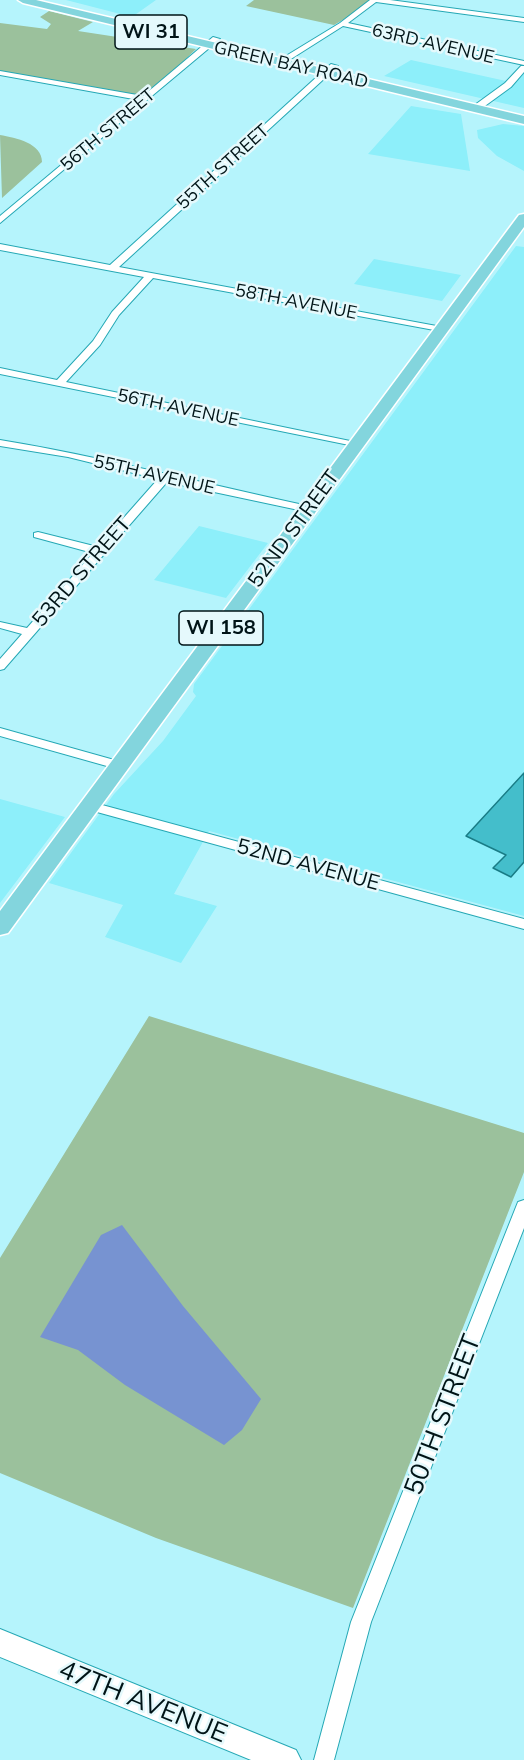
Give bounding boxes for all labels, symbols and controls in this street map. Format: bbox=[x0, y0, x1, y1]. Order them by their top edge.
road number: WI 31 bbox=[115, 15, 187, 49]
street label: 63RD AVENUE bbox=[370, 19, 496, 69]
street label: GREEN BAY ROAD bbox=[212, 37, 370, 93]
street label: 56TH STREET bbox=[56, 84, 160, 176]
street label: 55TH STREET bbox=[172, 120, 274, 214]
street label: 58TH AVENUE bbox=[233, 280, 359, 324]
street label: 56TH AVENUE bbox=[115, 385, 241, 431]
street label: 55TH AVENUE bbox=[91, 451, 217, 499]
street label: 52ND STREET bbox=[243, 465, 345, 593]
street label: 53RD STREET bbox=[27, 512, 137, 632]
road number: WI 158 bbox=[179, 611, 263, 645]
street label: 52ND AVENUE bbox=[234, 834, 382, 896]
street label: 50TH STREET bbox=[398, 1330, 488, 1500]
street label: 47TH AVENUE bbox=[54, 1654, 232, 1750]

